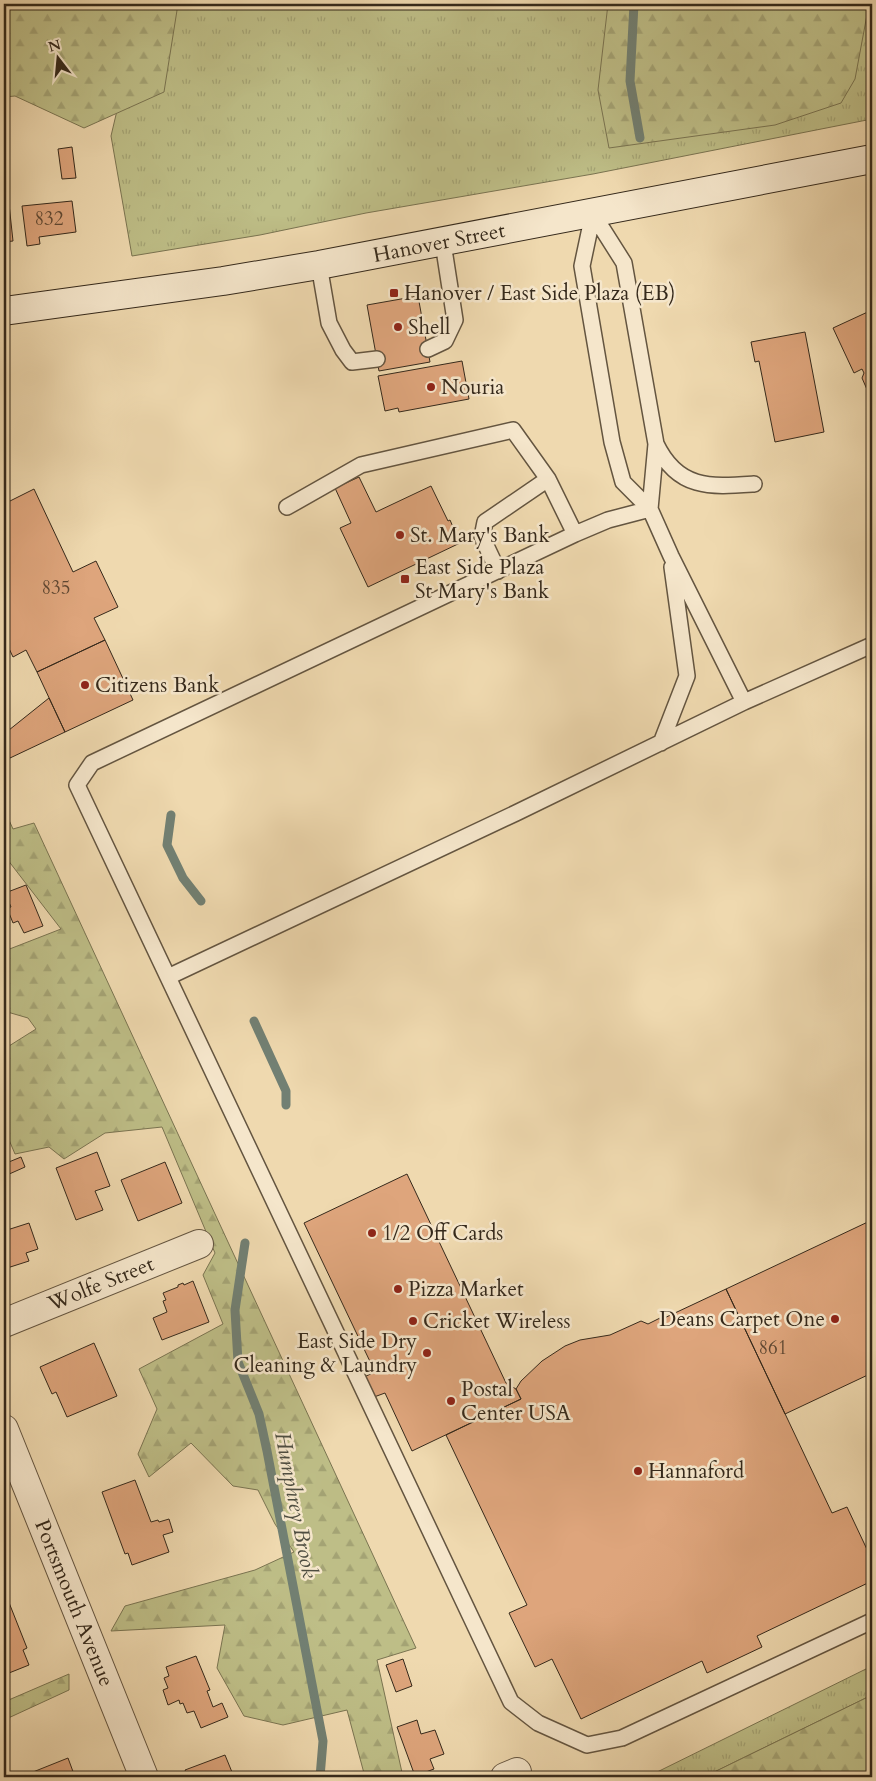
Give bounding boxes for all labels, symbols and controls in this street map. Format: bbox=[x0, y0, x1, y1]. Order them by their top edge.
north arrow bbox=[32, 32, 82, 82]
text: N bbox=[46, 35, 63, 57]
house number: 832 bbox=[34, 206, 64, 232]
street label: Hanover Street bbox=[371, 216, 508, 270]
place label: Hanover / East Side Plaza (EB) bbox=[404, 279, 675, 308]
marker: Hanover / East Side Plaza (EB) bbox=[388, 287, 400, 299]
place label: Shell bbox=[408, 313, 450, 342]
marker: Shell bbox=[392, 321, 404, 333]
place label: Nouria bbox=[441, 373, 504, 402]
marker: Nouria bbox=[425, 381, 437, 393]
place label: St. Mary's Bank bbox=[410, 521, 550, 550]
marker: St. Mary's Bank bbox=[394, 529, 406, 541]
place label: East Side Plaza St Mary's Bank bbox=[415, 553, 550, 606]
marker: East Side Plaza St Mary's Bank bbox=[399, 573, 411, 585]
house number: 835 bbox=[41, 575, 71, 601]
place label: Citizens Bank bbox=[95, 671, 220, 700]
marker: Citizens Bank bbox=[79, 679, 91, 691]
place label: 1/2 Off Cards bbox=[382, 1219, 503, 1248]
marker: 1/2 Off Cards bbox=[366, 1227, 378, 1239]
street label: Wolfe Street bbox=[43, 1249, 159, 1319]
place label: Pizza Market bbox=[408, 1275, 524, 1304]
marker: Pizza Market bbox=[392, 1283, 404, 1295]
place label: Deans Carpet One bbox=[659, 1305, 825, 1334]
place label: Cricket Wireless bbox=[423, 1307, 570, 1336]
marker: Deans Carpet One bbox=[829, 1313, 841, 1325]
marker: Cricket Wireless bbox=[407, 1315, 419, 1327]
place label: East Side Dry Cleaning & Laundry bbox=[233, 1327, 417, 1380]
house number: 861 bbox=[758, 1335, 788, 1361]
marker: East Side Dry Cleaning & Laundry bbox=[421, 1347, 433, 1359]
place label: Postal Center USA bbox=[461, 1375, 571, 1428]
marker: Postal Center USA bbox=[445, 1395, 457, 1407]
water label: Humphrey Brook bbox=[267, 1429, 325, 1581]
place label: Hannaford bbox=[648, 1457, 744, 1486]
marker: Hannaford bbox=[632, 1465, 644, 1477]
street label: Portsmouth Avenue bbox=[27, 1515, 121, 1691]

